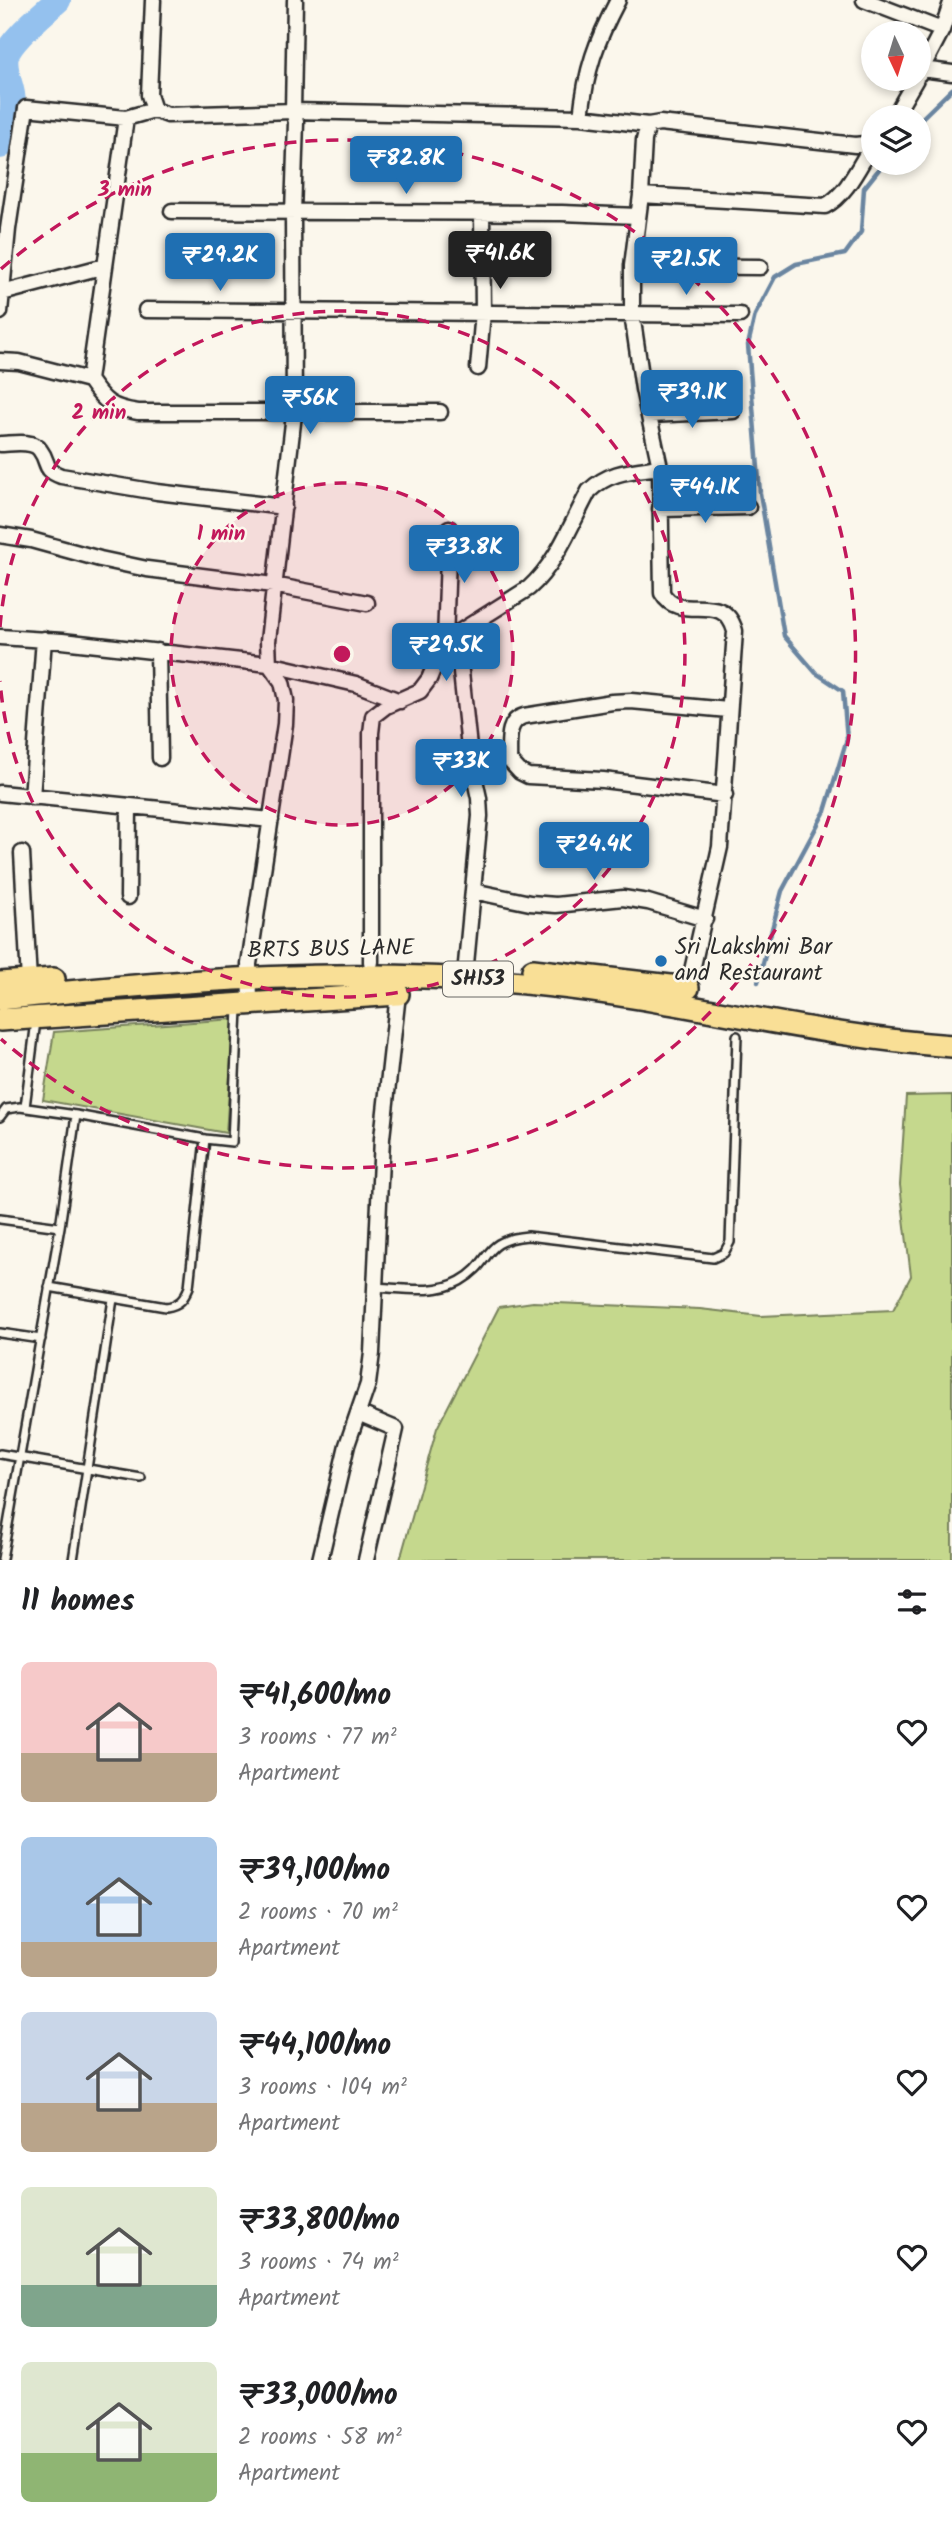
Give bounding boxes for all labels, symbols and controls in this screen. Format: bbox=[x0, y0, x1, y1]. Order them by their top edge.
north arrow bbox=[861, 21, 931, 91]
map controls bbox=[861, 21, 931, 175]
button: layers bbox=[861, 105, 931, 175]
pin: ₹82.8K bbox=[349, 136, 463, 196]
text: ₹82.8K bbox=[366, 141, 446, 177]
text: 3 min bbox=[97, 174, 152, 207]
pin: ₹41.6K bbox=[443, 232, 557, 291]
pin: ₹29.2K bbox=[163, 233, 277, 293]
text: ₹41.6K bbox=[464, 236, 536, 272]
text: ₹29.2K bbox=[181, 238, 259, 274]
pin: ₹21.5K bbox=[629, 238, 743, 297]
text: ₹21.5K bbox=[650, 242, 722, 278]
pin: ₹39.1K bbox=[635, 370, 749, 430]
text: ₹39.1K bbox=[657, 375, 727, 411]
pin: ₹56K bbox=[269, 376, 351, 436]
text: ₹56K bbox=[281, 381, 339, 417]
text: 2 min bbox=[72, 397, 126, 430]
pin: ₹44.1K bbox=[648, 466, 762, 525]
text: ₹44.1K bbox=[669, 470, 741, 506]
text: 1 min bbox=[197, 518, 245, 551]
pin: ₹33.8K bbox=[407, 526, 521, 585]
text: ₹33.8K bbox=[425, 530, 503, 566]
pin: ₹29.5K bbox=[389, 624, 503, 683]
text: ₹29.5K bbox=[408, 628, 484, 664]
centre of rings bbox=[330, 642, 354, 666]
pin: ₹33K bbox=[420, 740, 502, 799]
text: ₹33K bbox=[431, 744, 491, 780]
pin: ₹24.4K bbox=[537, 822, 651, 882]
text: ₹24.4K bbox=[555, 827, 633, 863]
place label: Sri Lakshmi Bar and Restaurant bbox=[675, 930, 833, 992]
street label: BRTS BUS LANE bbox=[247, 931, 415, 969]
marker: Sri Lakshmi Bar and Restaurant bbox=[653, 953, 669, 969]
road number: SH153 bbox=[443, 962, 513, 996]
text: 11 homes bbox=[21, 1578, 134, 1626]
icon: filters bbox=[893, 1583, 931, 1621]
text: ₹41,600/mo bbox=[238, 1672, 391, 1720]
icon: home bbox=[77, 1690, 161, 1774]
icon: heart bbox=[893, 1713, 931, 1751]
text: 3 rooms · 77 m² bbox=[238, 1720, 397, 1756]
text: Apartment bbox=[238, 1756, 340, 1792]
text: ₹39,100/mo bbox=[238, 1847, 390, 1895]
icon: home bbox=[77, 1865, 161, 1949]
icon: heart bbox=[893, 1888, 931, 1926]
text: 2 rooms · 70 m² bbox=[238, 1895, 398, 1931]
text: Apartment bbox=[238, 1931, 340, 1967]
text: ₹44,100/mo bbox=[238, 2022, 391, 2070]
icon: home bbox=[77, 2040, 161, 2124]
icon: heart bbox=[893, 2063, 931, 2101]
text: 3 rooms · 104 m² bbox=[238, 2070, 407, 2106]
text: Apartment bbox=[238, 2106, 340, 2142]
text: ₹33,800/mo bbox=[238, 2197, 400, 2245]
icon: home bbox=[77, 2215, 161, 2299]
icon: heart bbox=[893, 2238, 931, 2276]
text: 3 rooms · 74 m² bbox=[238, 2245, 399, 2281]
text: Apartment bbox=[238, 2281, 340, 2317]
text: ₹33,000/mo bbox=[238, 2372, 398, 2420]
icon: home bbox=[77, 2390, 161, 2474]
icon: heart bbox=[893, 2413, 931, 2451]
text: 2 rooms · 58 m² bbox=[238, 2420, 402, 2456]
text: Apartment bbox=[238, 2456, 340, 2492]

